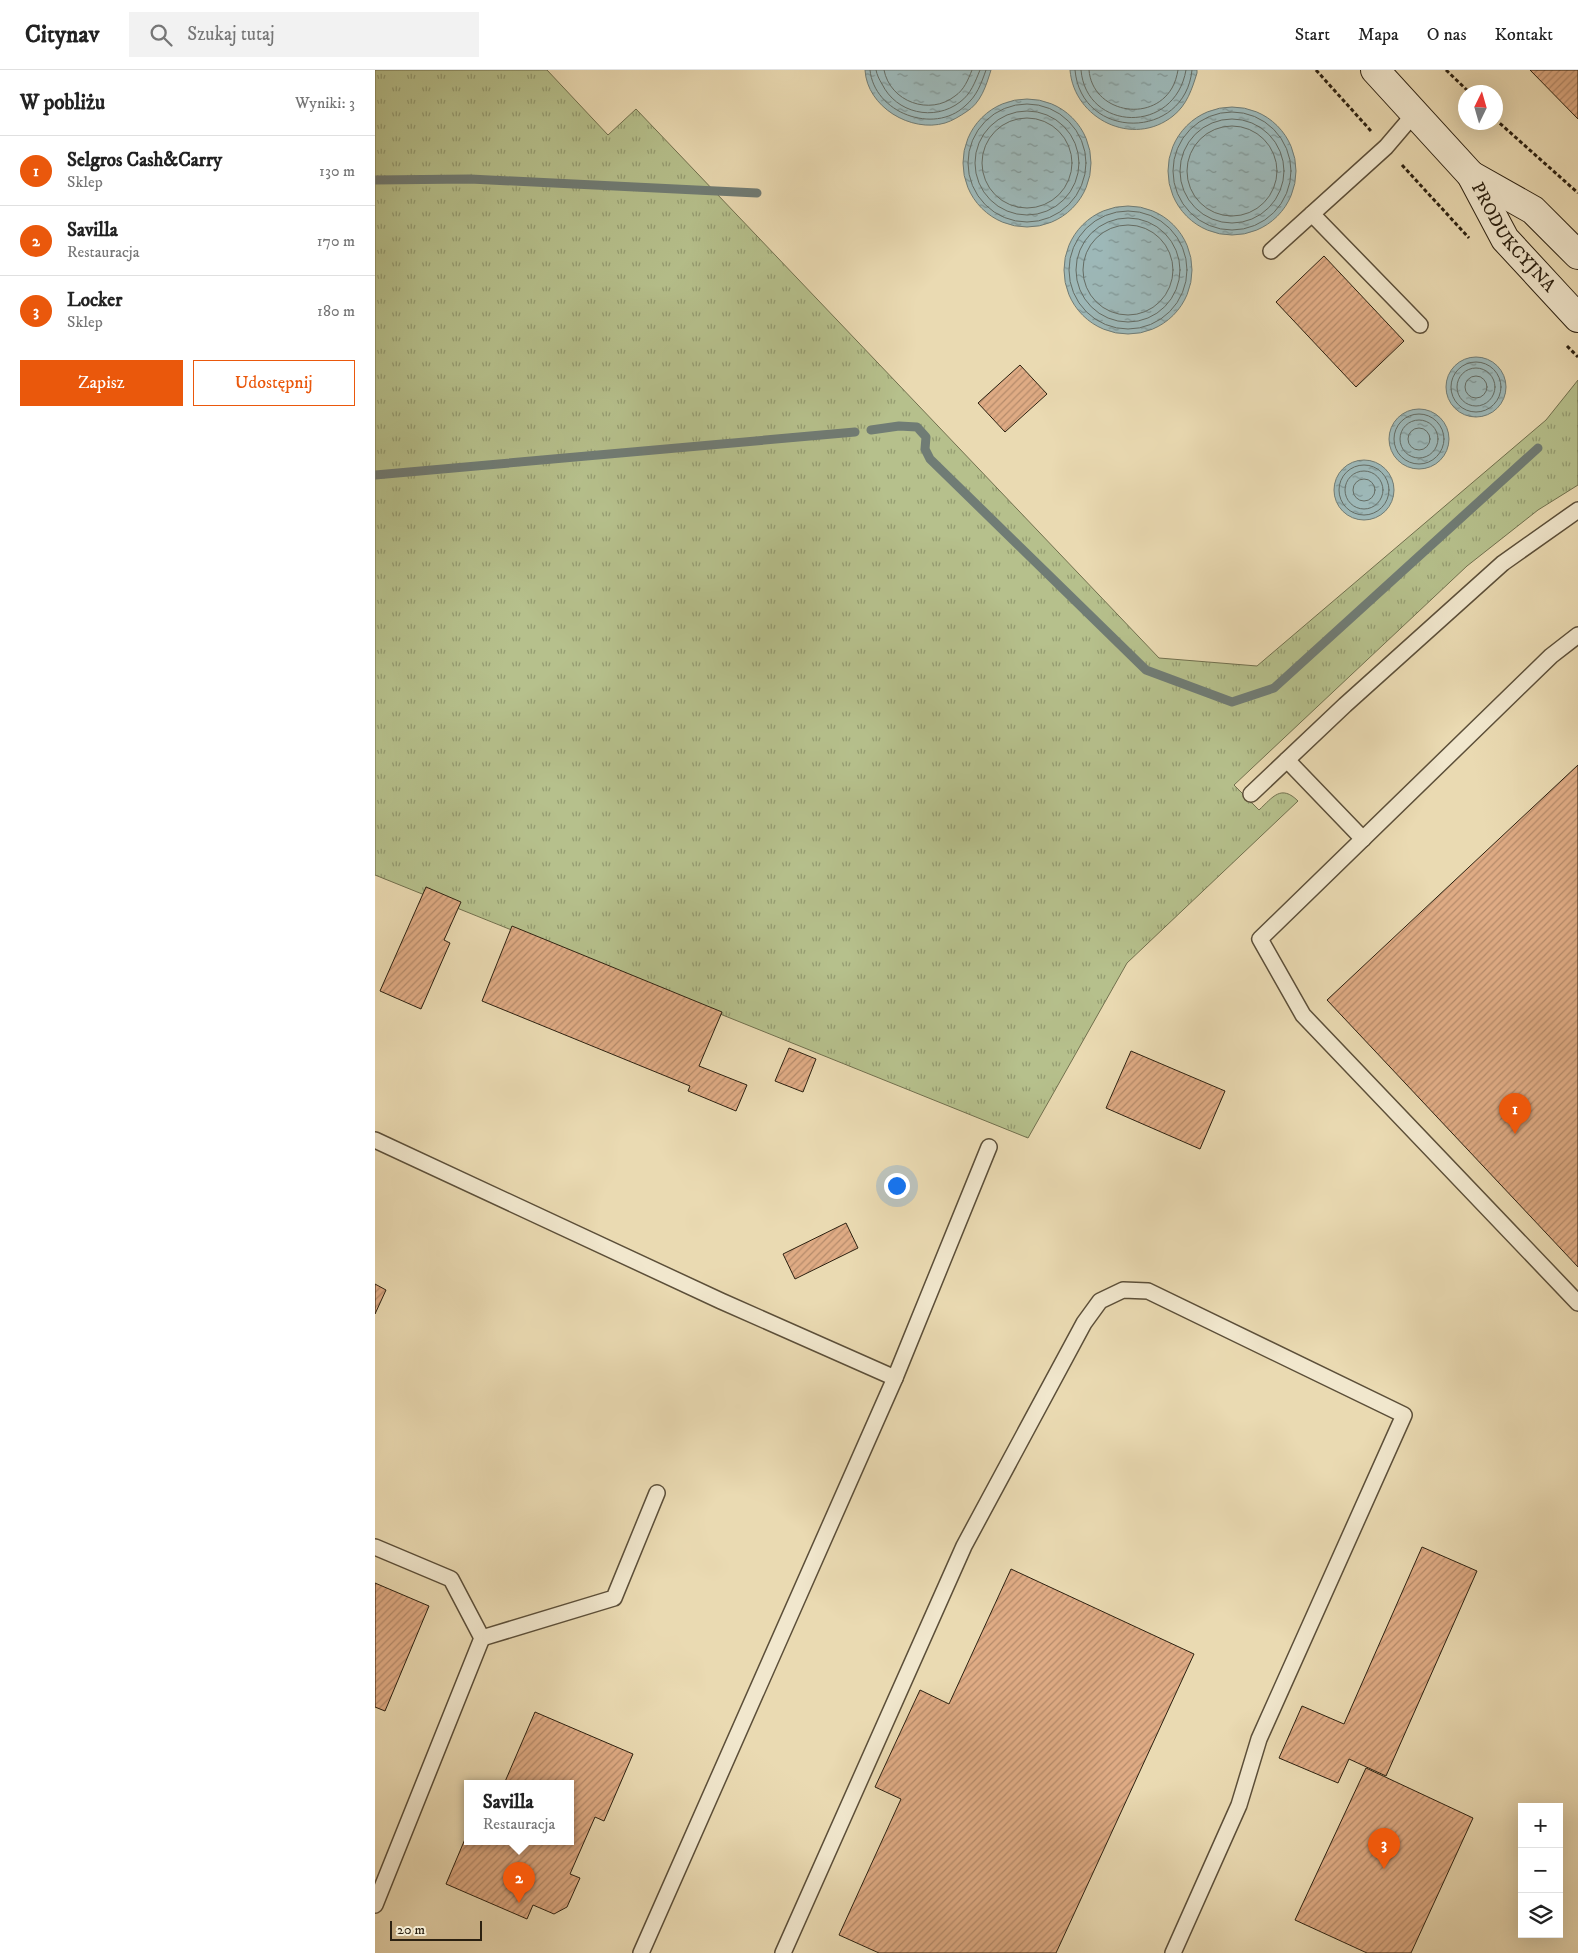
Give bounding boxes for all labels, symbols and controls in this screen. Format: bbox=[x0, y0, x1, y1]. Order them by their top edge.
search box bbox=[129, 12, 479, 57]
text: Citynav bbox=[25, 20, 99, 50]
icon: search bbox=[147, 21, 175, 49]
text: Szukaj tutaj bbox=[187, 23, 275, 46]
text: Start bbox=[1295, 24, 1330, 46]
text: Mapa bbox=[1358, 24, 1399, 46]
text: O nas bbox=[1427, 24, 1466, 46]
text: Kontakt bbox=[1494, 24, 1553, 46]
north arrow bbox=[1458, 85, 1503, 130]
text: W pobliżu bbox=[20, 90, 105, 116]
text: Wyniki: 3 bbox=[295, 93, 355, 113]
text: Selgros Cash&Carry bbox=[67, 149, 222, 172]
text: 1 bbox=[33, 161, 39, 181]
text: 130 m bbox=[319, 161, 355, 181]
text: Sklep bbox=[67, 172, 103, 192]
street label: PRODUKCYJNA bbox=[1466, 179, 1560, 297]
text: Savilla bbox=[67, 219, 118, 242]
text: 2 bbox=[32, 231, 40, 251]
text: 170 m bbox=[317, 231, 355, 251]
text: Restauracja bbox=[67, 242, 139, 262]
text: Locker bbox=[67, 289, 122, 312]
text: 3 bbox=[33, 301, 39, 321]
text: 180 m bbox=[317, 301, 355, 321]
text: Sklep bbox=[67, 312, 103, 332]
button: Zapisz bbox=[20, 360, 183, 406]
button: Udostępnij bbox=[193, 360, 355, 406]
pin: 1 bbox=[1499, 1093, 1531, 1134]
your location bbox=[884, 1173, 910, 1199]
popup bbox=[464, 1780, 574, 1845]
text: Savilla bbox=[483, 1791, 534, 1814]
map controls bbox=[1518, 1803, 1563, 1938]
button: + bbox=[1518, 1803, 1563, 1848]
text: Restauracja bbox=[483, 1814, 555, 1834]
pin: 3 bbox=[1368, 1828, 1400, 1869]
button: − bbox=[1518, 1848, 1563, 1893]
pin: 2 bbox=[503, 1862, 535, 1903]
button: layers bbox=[1518, 1893, 1563, 1938]
scale bar bbox=[390, 1918, 483, 1941]
text: 20 m bbox=[397, 1921, 425, 1939]

